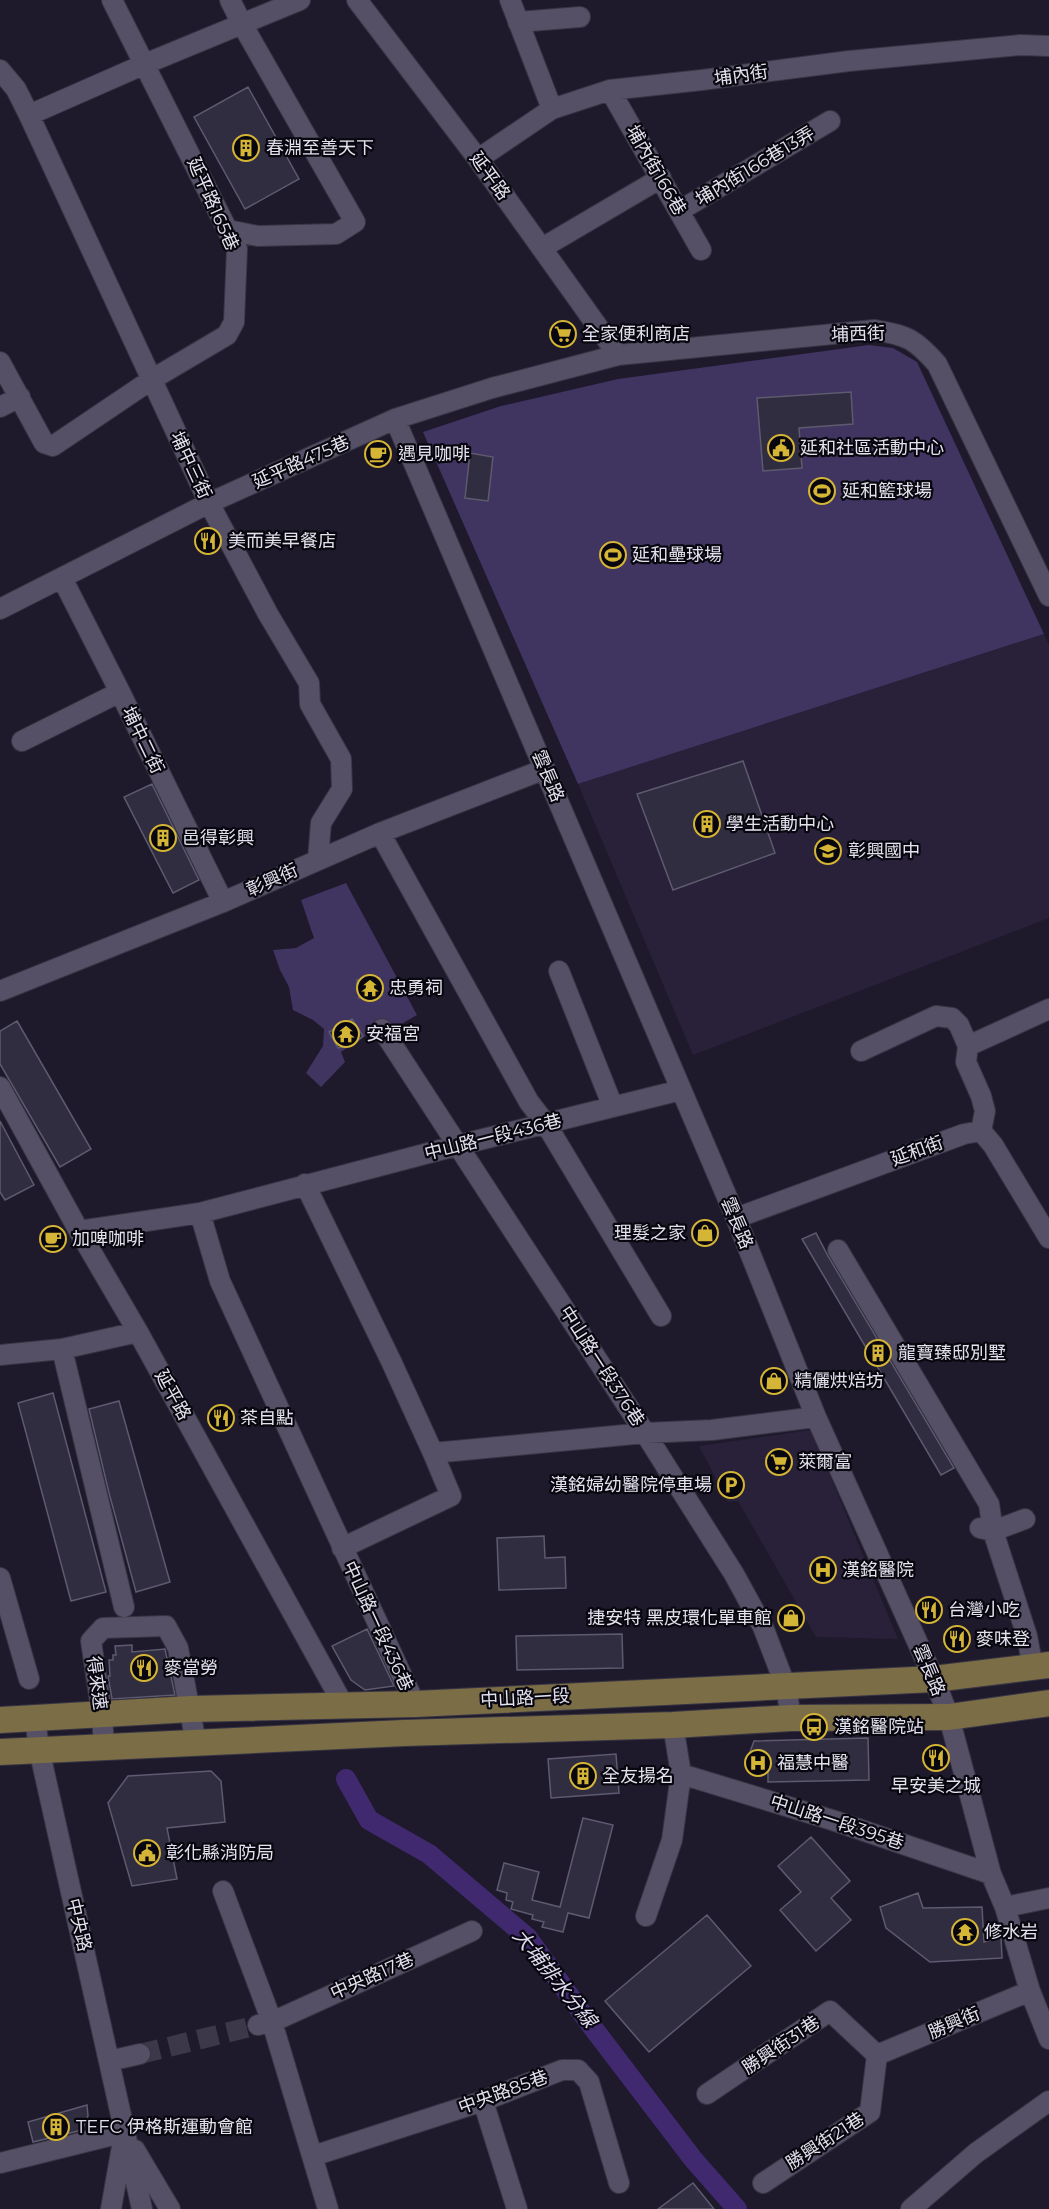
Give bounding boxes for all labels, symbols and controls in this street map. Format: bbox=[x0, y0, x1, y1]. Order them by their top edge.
street label: 埔內街 bbox=[713, 60, 769, 90]
street label: 埔內街166巷 bbox=[621, 121, 691, 219]
street label: 埔內街166巷13弄 bbox=[691, 122, 819, 210]
building icon: 春淵至善天下 bbox=[231, 133, 261, 163]
place label: 春淵至善天下 bbox=[266, 137, 374, 159]
street label: 延平路 bbox=[465, 148, 515, 204]
street label: 延平路165巷 bbox=[183, 154, 243, 254]
supermarket icon: 全家便利商店 bbox=[548, 319, 578, 349]
street label: 埔西街 bbox=[831, 322, 885, 346]
place label: 全家便利商店 bbox=[582, 323, 690, 345]
street label: 埔中三街 bbox=[166, 428, 216, 502]
street label: 延平路475巷 bbox=[249, 431, 353, 493]
public building icon: 延和社區活動中心 bbox=[766, 433, 796, 463]
place label: 延和社區活動中心 bbox=[800, 437, 944, 459]
cafe icon: 遇見咖啡 bbox=[363, 439, 393, 469]
place label: 遇見咖啡 bbox=[398, 443, 470, 465]
sports icon: 延和籃球場 bbox=[807, 476, 837, 506]
place label: 延和籃球場 bbox=[842, 480, 932, 502]
restaurant icon: 美而美早餐店 bbox=[193, 526, 223, 556]
place label: 美而美早餐店 bbox=[228, 530, 336, 552]
sports icon: 延和壘球場 bbox=[598, 540, 628, 570]
place label: 延和壘球場 bbox=[632, 544, 722, 566]
street label: 埔中二街 bbox=[117, 703, 169, 777]
street label: 雲長路 bbox=[527, 747, 569, 805]
building icon: 學生活動中心 bbox=[692, 809, 722, 839]
place label: 學生活動中心 bbox=[726, 813, 834, 835]
building icon: 邑得彰興 bbox=[148, 823, 178, 853]
place label: 邑得彰興 bbox=[182, 827, 254, 849]
school or university icon: 彰興國中 bbox=[813, 836, 843, 866]
place label: 彰興國中 bbox=[848, 840, 920, 862]
street label: 彰興街 bbox=[243, 859, 301, 901]
temple icon: 忠勇祠 bbox=[355, 973, 385, 1003]
place label: 忠勇祠 bbox=[389, 977, 443, 999]
temple icon: 安福宮 bbox=[331, 1019, 361, 1049]
place label: 安福宮 bbox=[366, 1023, 420, 1045]
street label: 中山路一段436巷 bbox=[422, 1109, 564, 1165]
street label: 延和街 bbox=[888, 1131, 946, 1171]
street label: 雲長路 bbox=[716, 1194, 758, 1252]
shop icon: 理髮之家 bbox=[690, 1218, 720, 1248]
place label: 理髮之家 bbox=[614, 1222, 686, 1244]
cafe icon: 加啤咖啡 bbox=[38, 1224, 68, 1254]
place label: 加啤咖啡 bbox=[72, 1228, 144, 1250]
street label: 中山路一段376巷 bbox=[555, 1302, 649, 1430]
building icon: 龍寶臻邸別墅 bbox=[863, 1338, 893, 1368]
place label: 龍寶臻邸別墅 bbox=[898, 1342, 1006, 1364]
street label: 延平路 bbox=[150, 1366, 196, 1424]
shop icon: 精儷烘焙坊 bbox=[759, 1366, 789, 1396]
place label: 精儷烘焙坊 bbox=[794, 1370, 884, 1392]
restaurant icon: 茶自點 bbox=[206, 1403, 236, 1433]
place label: 茶自點 bbox=[240, 1407, 294, 1429]
supermarket icon: 萊爾富 bbox=[764, 1447, 794, 1477]
place label: 萊爾富 bbox=[798, 1451, 852, 1473]
parking icon: 漢銘婦幼醫院停車場 bbox=[716, 1470, 746, 1500]
place label: 漢銘婦幼醫院停車場 bbox=[550, 1474, 712, 1496]
hospital icon: 漢銘醫院 bbox=[808, 1555, 838, 1585]
street label: 中山路一段436巷 bbox=[338, 1558, 418, 1694]
place label: 漢銘醫院 bbox=[842, 1559, 914, 1581]
restaurant icon: 台灣小吃 bbox=[914, 1595, 944, 1625]
place label: 台灣小吃 bbox=[948, 1599, 1020, 1621]
shop icon: 捷安特 黑皮環化單車館 bbox=[776, 1603, 806, 1633]
place label: 捷安特 黑皮環化單車館 bbox=[587, 1607, 772, 1629]
restaurant icon: 麥味登 bbox=[942, 1624, 972, 1654]
place label: 麥味登 bbox=[976, 1628, 1030, 1650]
street label: 雲長路 bbox=[908, 1641, 950, 1699]
restaurant icon: 麥當勞 bbox=[129, 1653, 159, 1683]
street label: 得來速 bbox=[82, 1655, 112, 1711]
place label: 麥當勞 bbox=[164, 1657, 218, 1679]
street label: 中山路一段 bbox=[479, 1685, 571, 1711]
bus stop icon: 漢銘醫院站 bbox=[799, 1712, 829, 1742]
place label: 漢銘醫院站 bbox=[834, 1716, 924, 1738]
restaurant icon: 早安美之城 bbox=[921, 1743, 951, 1773]
hospital icon: 福慧中醫 bbox=[743, 1748, 773, 1778]
place label: 福慧中醫 bbox=[777, 1752, 849, 1774]
building icon: 全友揚名 bbox=[568, 1761, 598, 1791]
place label: 全友揚名 bbox=[602, 1765, 674, 1787]
place label: 早安美之城 bbox=[891, 1775, 981, 1797]
street label: 中山路一段395巷 bbox=[767, 1790, 907, 1854]
public building icon: 彰化縣消防局 bbox=[132, 1838, 162, 1868]
place label: 彰化縣消防局 bbox=[166, 1842, 274, 1864]
street label: 中央路 bbox=[62, 1896, 96, 1954]
temple icon: 修水岩 bbox=[950, 1917, 980, 1947]
place label: 修水岩 bbox=[984, 1921, 1038, 1943]
water label: 大埔排水分線 bbox=[508, 1924, 603, 2034]
street label: 中央路17巷 bbox=[327, 1948, 417, 2004]
street label: 勝興街 bbox=[925, 2002, 983, 2044]
street label: 勝興街31巷 bbox=[738, 2011, 824, 2079]
street label: 中央路85巷 bbox=[455, 2066, 551, 2118]
street label: 勝興街21巷 bbox=[782, 2108, 868, 2174]
building icon: TEFC 伊格斯運動會館 bbox=[41, 2112, 71, 2142]
place label: TEFC 伊格斯運動會館 bbox=[76, 2116, 253, 2138]

